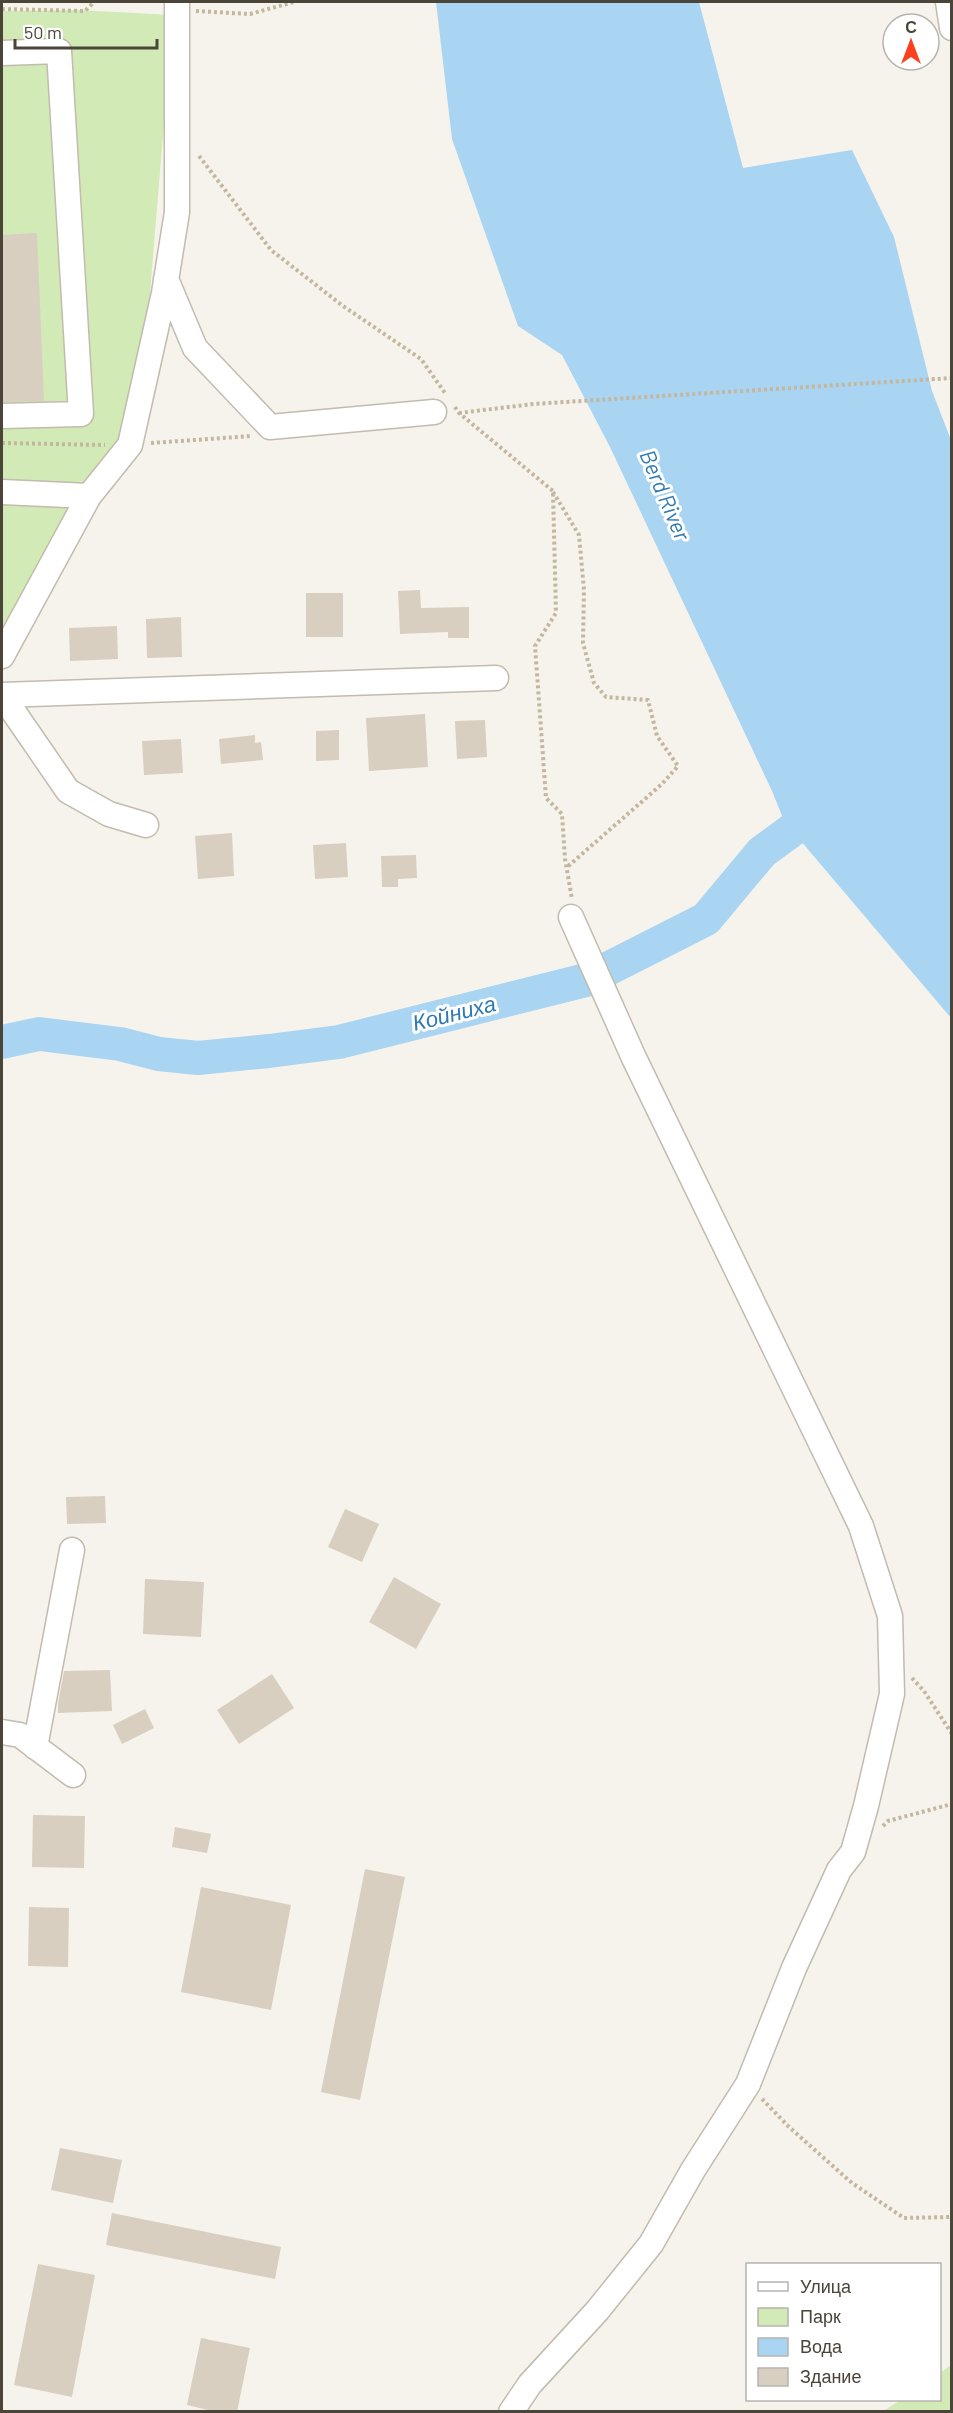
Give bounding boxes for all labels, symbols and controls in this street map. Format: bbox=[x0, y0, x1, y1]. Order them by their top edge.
scale bar bbox=[15, 12, 158, 50]
north arrow bbox=[881, 12, 941, 72]
text: С bbox=[905, 17, 917, 36]
text: 50 m bbox=[24, 21, 62, 43]
water label: Berd River bbox=[635, 445, 697, 545]
water label: Койниха bbox=[409, 989, 498, 1035]
legend bbox=[746, 2263, 941, 2401]
text: Улица bbox=[800, 2275, 852, 2297]
text: Парк bbox=[800, 2305, 841, 2327]
text: Вода bbox=[800, 2335, 843, 2357]
text: Здание bbox=[800, 2365, 861, 2387]

